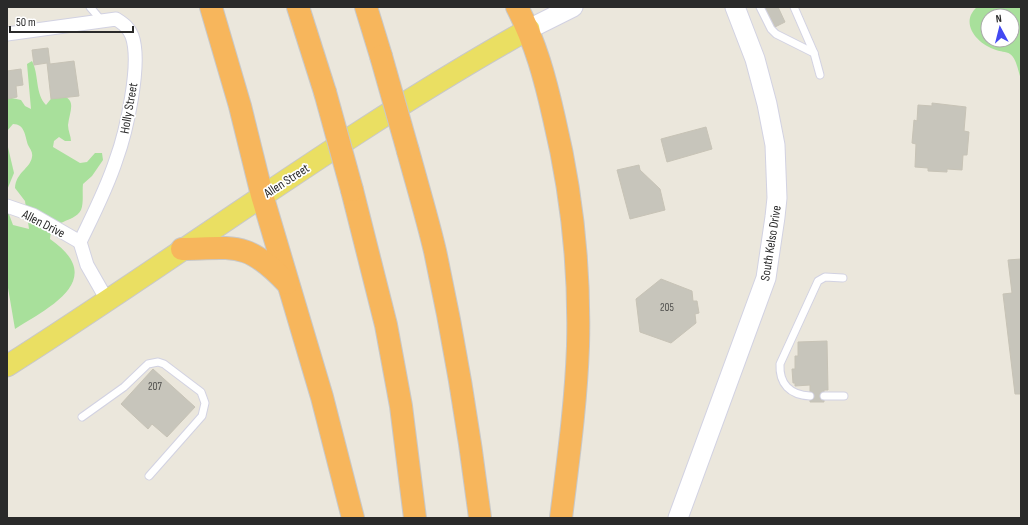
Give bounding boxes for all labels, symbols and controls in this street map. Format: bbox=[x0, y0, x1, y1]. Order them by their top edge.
scale bar bbox=[10, 8, 133, 34]
north arrow bbox=[980, 8, 1020, 48]
text: N bbox=[995, 12, 1003, 25]
text: 50 m bbox=[16, 15, 36, 30]
street label: Holly Street bbox=[117, 81, 141, 135]
street label: Allen Street bbox=[260, 160, 312, 202]
street label: South Kelso Drive bbox=[757, 204, 785, 282]
street label: Allen Drive bbox=[18, 206, 68, 241]
house number: 205 bbox=[660, 301, 674, 314]
house number: 207 bbox=[148, 380, 163, 393]

